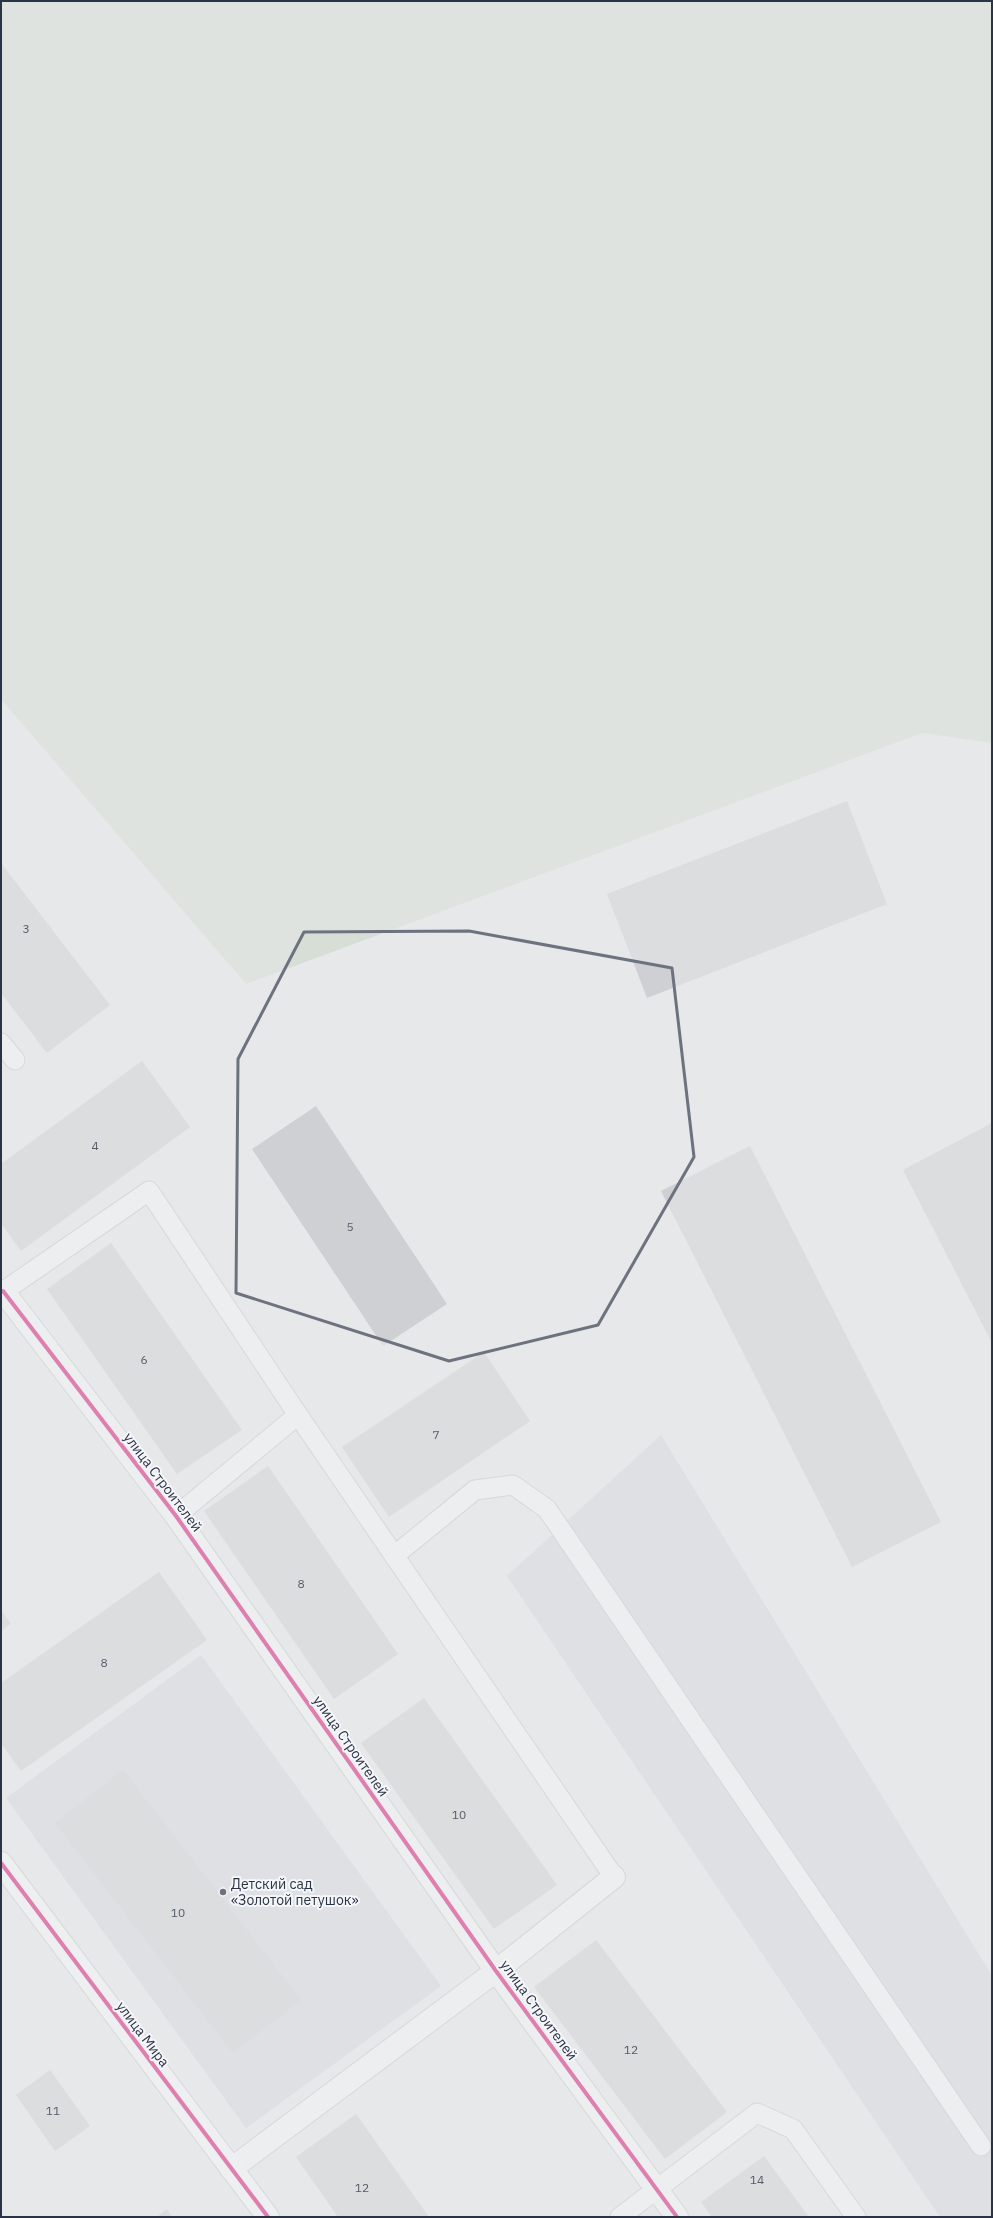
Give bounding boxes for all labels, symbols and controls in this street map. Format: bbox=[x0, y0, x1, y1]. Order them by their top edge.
house number: 3 bbox=[22, 921, 30, 936]
house number: 4 bbox=[91, 1138, 99, 1153]
house number: 5 bbox=[346, 1219, 354, 1234]
house number: 6 bbox=[140, 1352, 148, 1367]
house number: 7 bbox=[432, 1427, 440, 1442]
street label: улица Строителей bbox=[120, 1429, 206, 1535]
house number: 8 bbox=[297, 1576, 305, 1591]
house number: 8 bbox=[100, 1655, 108, 1670]
street label: улица Строителей bbox=[309, 1692, 393, 1800]
house number: 10 bbox=[452, 1807, 466, 1822]
place label: Детский сад «Золотой петушок» bbox=[231, 1875, 359, 1909]
marker: Детский сад «Золотой петушок» bbox=[218, 1887, 228, 1897]
house number: 10 bbox=[171, 1905, 185, 1920]
street label: улица Строителей bbox=[497, 1956, 581, 2064]
street label: улица Мира bbox=[113, 1998, 174, 2071]
house number: 12 bbox=[624, 2042, 638, 2057]
house number: 11 bbox=[46, 2103, 60, 2118]
house number: 14 bbox=[750, 2172, 764, 2187]
house number: 12 bbox=[355, 2180, 369, 2195]

